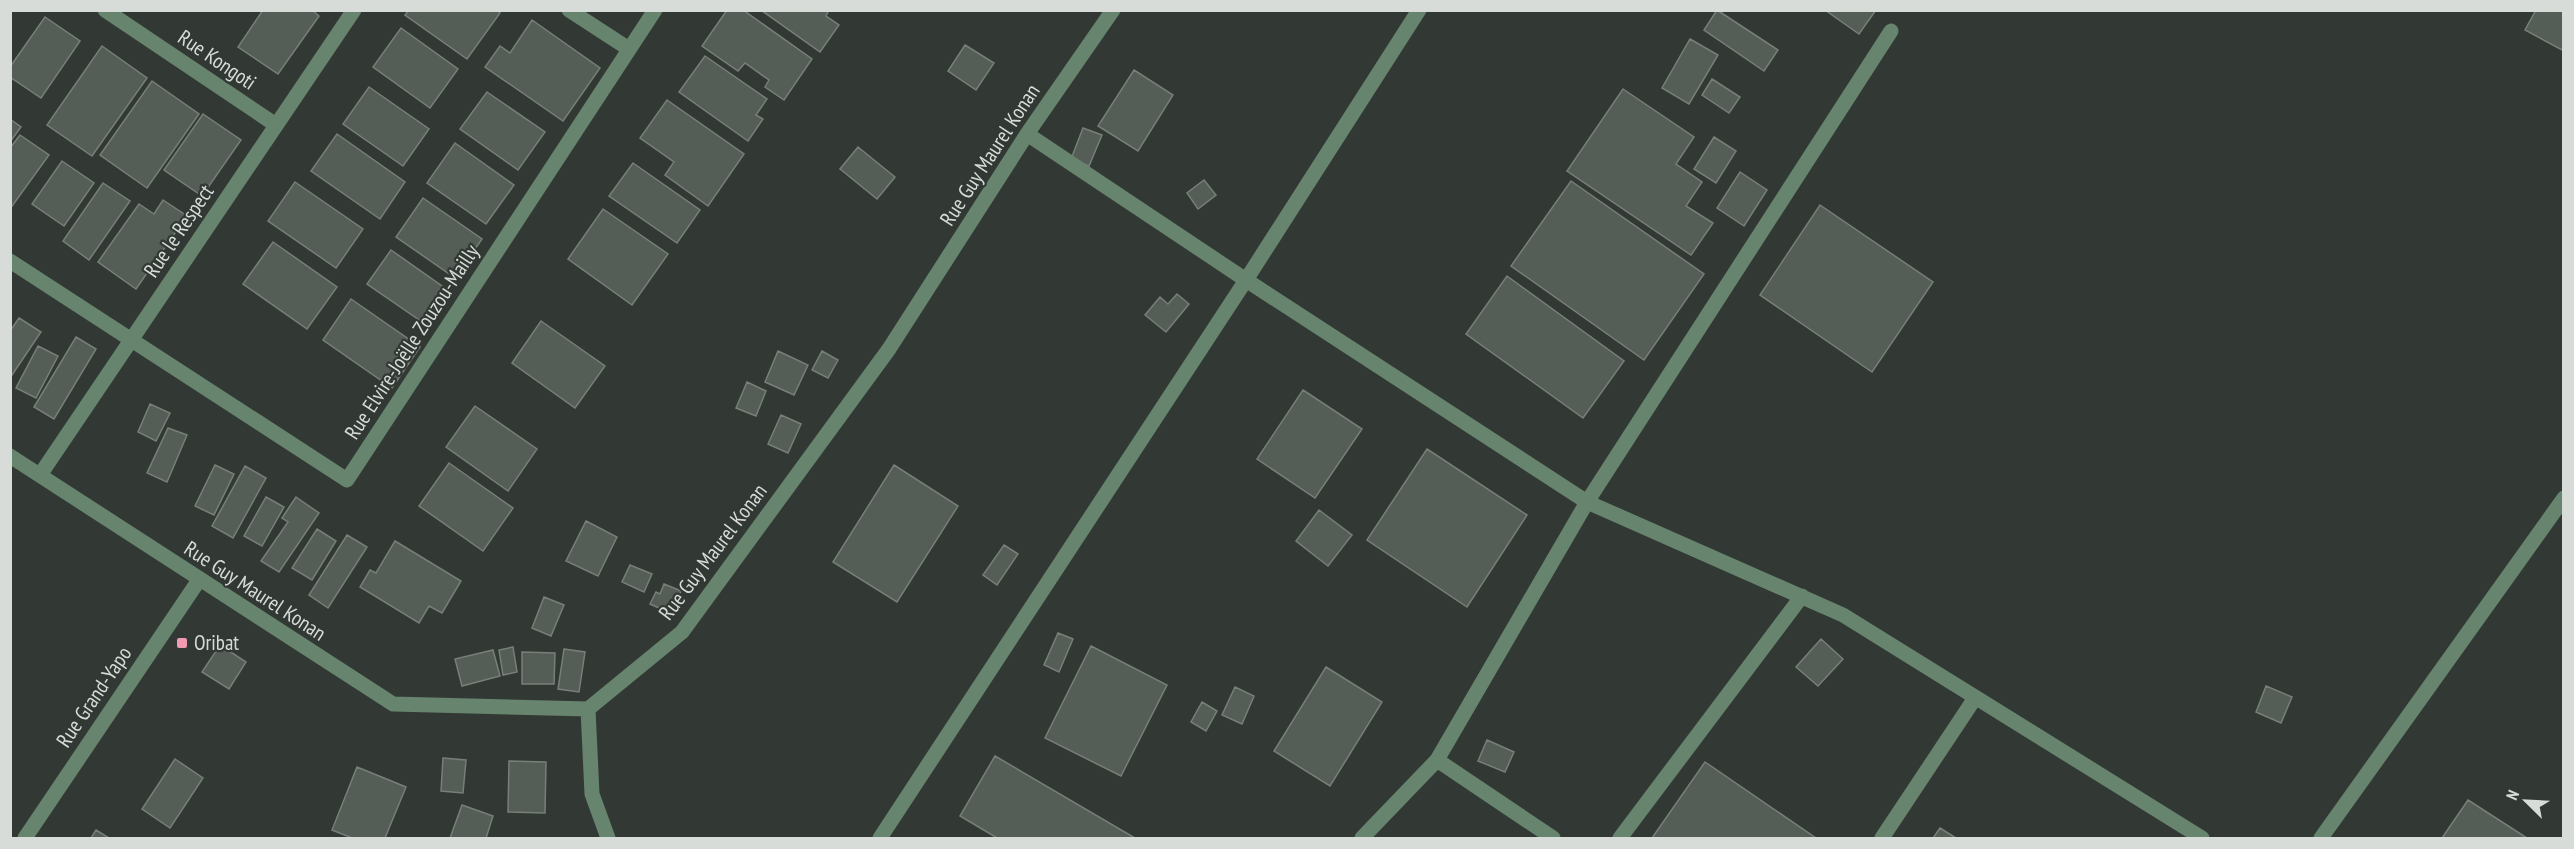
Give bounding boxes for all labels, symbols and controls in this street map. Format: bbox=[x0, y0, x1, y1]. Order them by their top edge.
street label: Rue Kongoti bbox=[173, 24, 262, 96]
street label: Rue Guy Maurel Konan bbox=[934, 79, 1045, 231]
street label: Rue le Respect bbox=[138, 179, 220, 282]
street label: Rue Elvire-Joëlle Zouzou-Mailly bbox=[338, 239, 485, 444]
street label: Rue Guy Maurel Konan bbox=[653, 478, 773, 625]
street label: Rue Guy Maurel Konan bbox=[179, 535, 331, 646]
place label: Oribat bbox=[194, 629, 239, 656]
marker: Oribat bbox=[175, 636, 189, 650]
street label: Rue Grand-Yapo bbox=[50, 641, 137, 752]
north arrow bbox=[2496, 771, 2556, 831]
text: N bbox=[2501, 787, 2523, 803]

